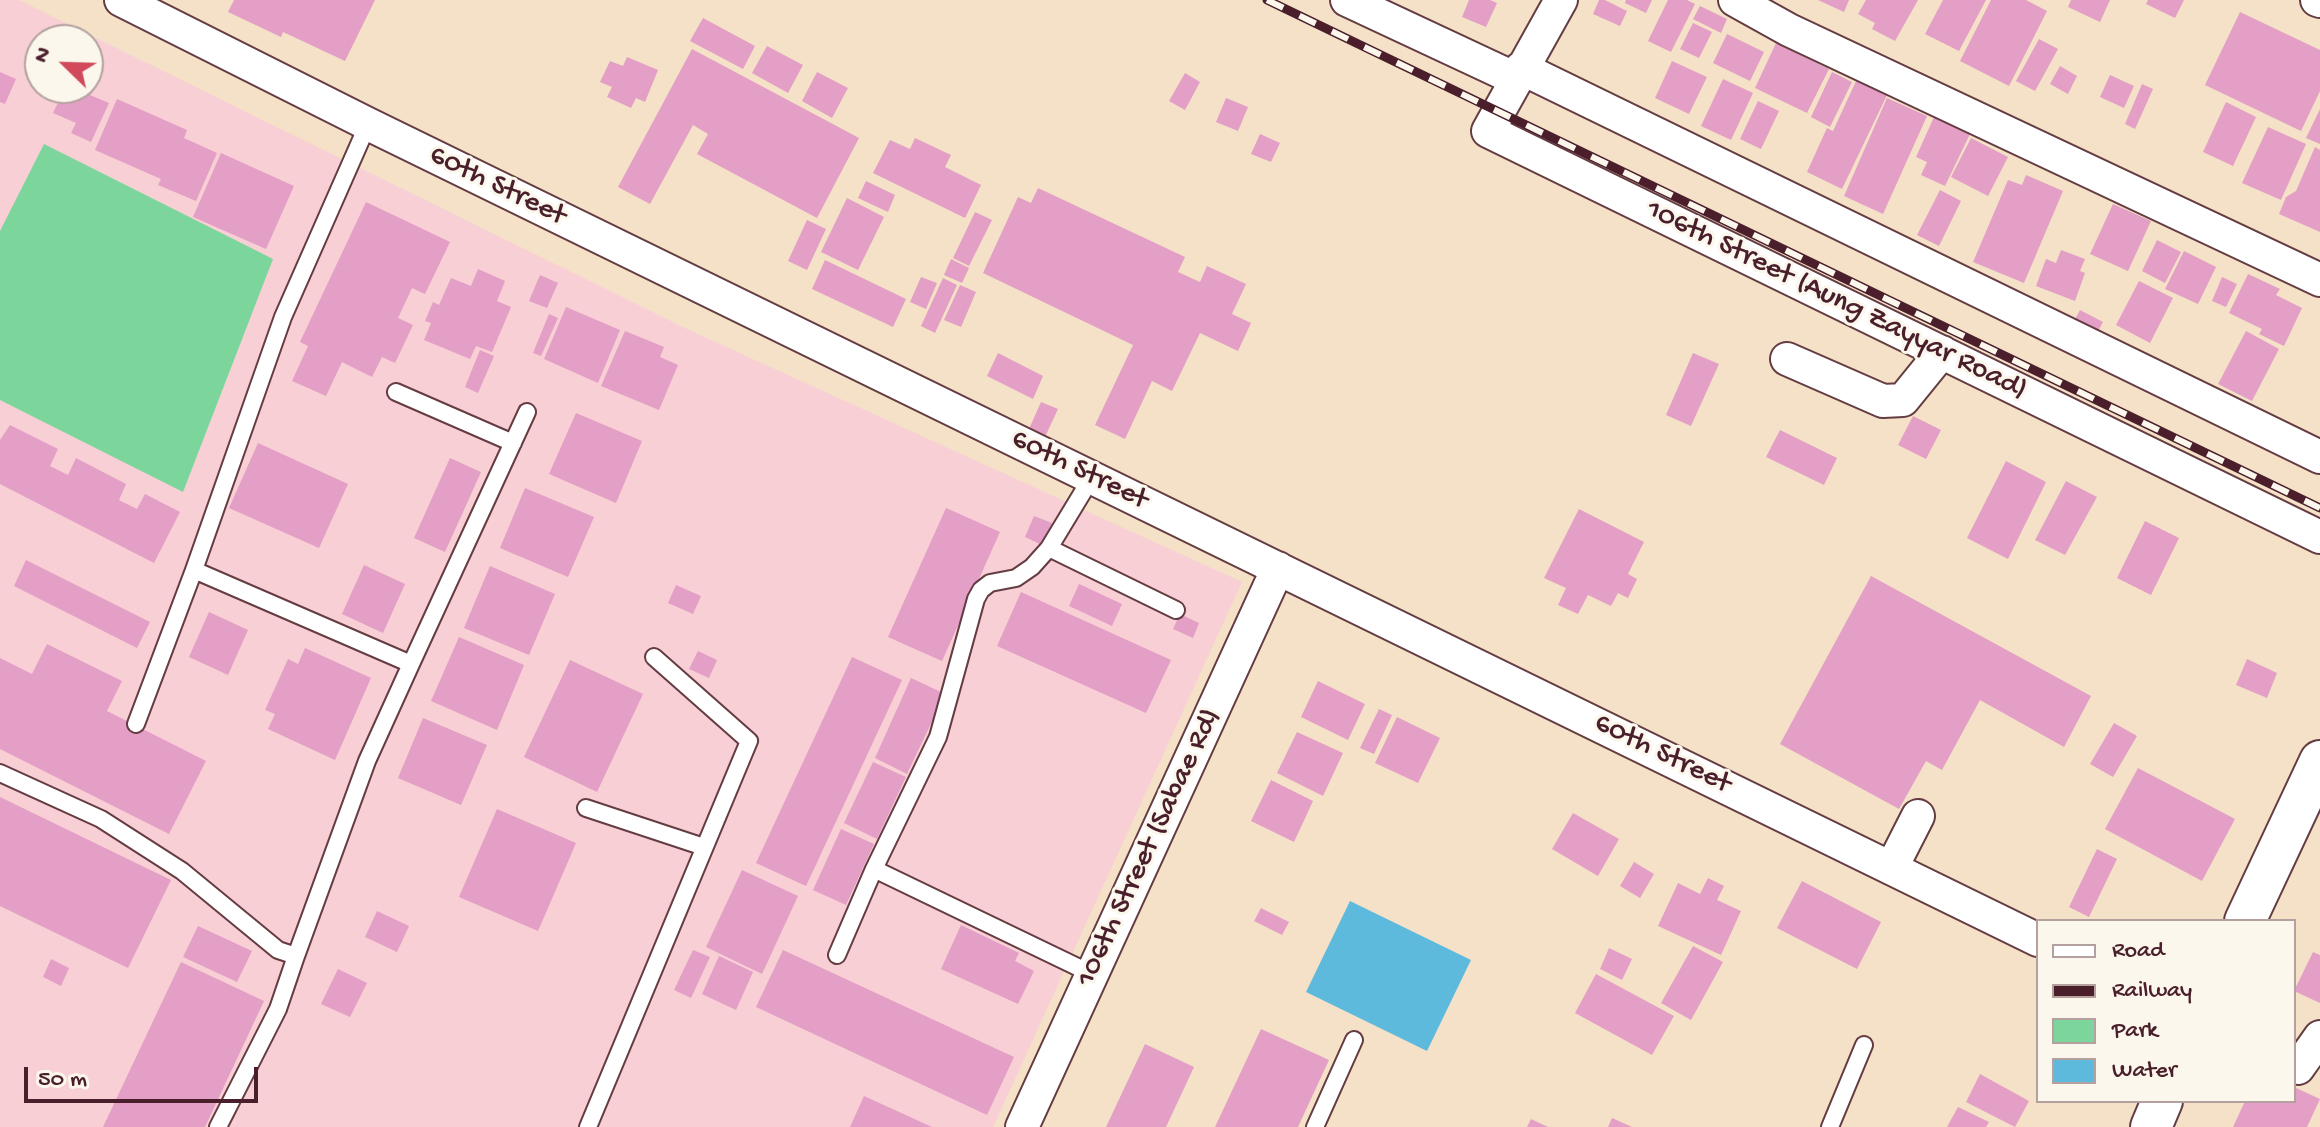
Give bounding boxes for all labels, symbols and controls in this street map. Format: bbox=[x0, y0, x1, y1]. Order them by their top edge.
north arrow bbox=[24, 24, 104, 104]
text: N bbox=[29, 44, 59, 67]
street label: 60th Street bbox=[423, 138, 571, 236]
street label: 106th Street (Aung Zayyar Road) bbox=[1640, 193, 2032, 409]
street label: 60th Street bbox=[1005, 422, 1153, 520]
street label: 106th Street (Sabae Rd) bbox=[1070, 703, 1230, 993]
street label: 60th Street bbox=[1588, 706, 1736, 804]
legend bbox=[2036, 919, 2296, 1103]
text: Road bbox=[2112, 937, 2164, 966]
text: Railway bbox=[2112, 977, 2192, 1006]
text: Park bbox=[2112, 1017, 2158, 1046]
scale bar bbox=[28, 1051, 262, 1101]
text: Water bbox=[2112, 1057, 2176, 1086]
text: 50 m bbox=[38, 1066, 87, 1095]

